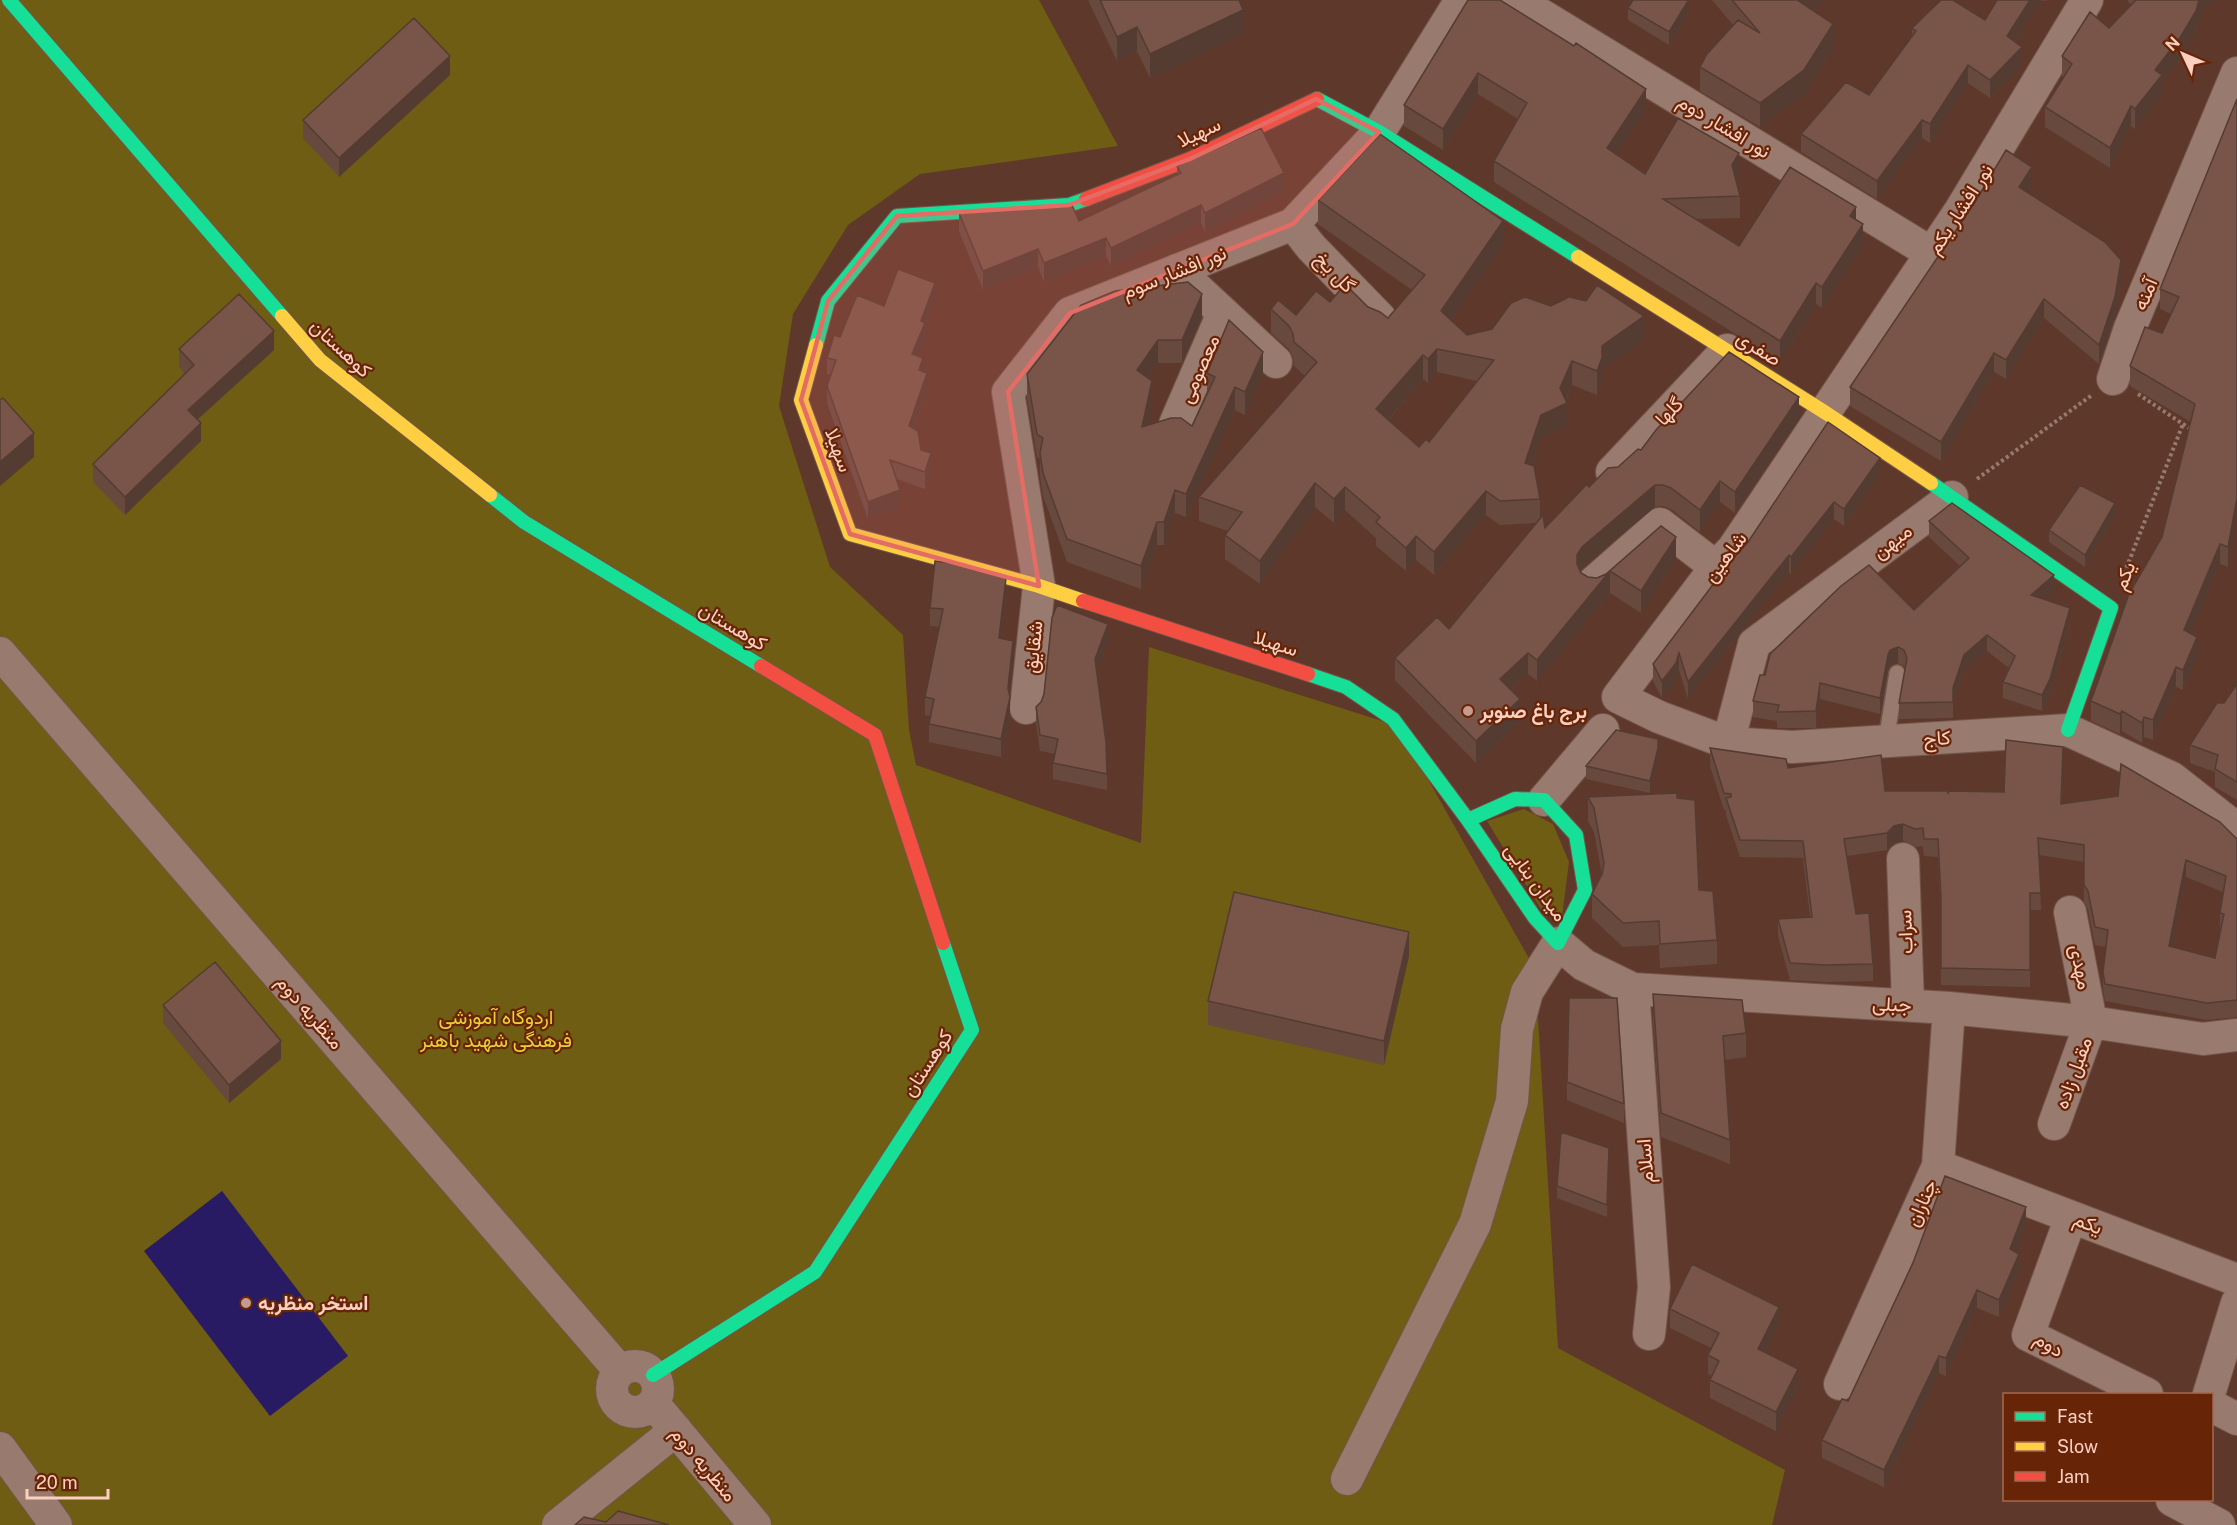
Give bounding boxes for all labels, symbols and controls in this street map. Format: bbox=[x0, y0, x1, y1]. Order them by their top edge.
north arrow bbox=[2153, 24, 2213, 84]
text: N bbox=[2161, 33, 2184, 55]
street label: نور افشار دوم bbox=[1673, 89, 1775, 164]
street label: سهیلا bbox=[1174, 112, 1225, 153]
street label: نور افشار یکم bbox=[1922, 159, 1999, 259]
street label: نور افشار سوم bbox=[1118, 240, 1230, 305]
street label: گل یخ bbox=[1308, 246, 1360, 299]
street label: آمنه bbox=[2128, 273, 2163, 314]
street label: کوهستان bbox=[305, 314, 377, 383]
street label: صفری bbox=[1732, 325, 1786, 372]
street label: معصومی bbox=[1173, 331, 1226, 407]
street label: گلها bbox=[1650, 392, 1689, 431]
street label: سهیلا bbox=[819, 425, 858, 476]
street label: میهن bbox=[1867, 518, 1917, 564]
street label: شاهین bbox=[1698, 527, 1752, 587]
street label: یکم bbox=[2108, 558, 2141, 594]
street label: کوهستان bbox=[694, 596, 771, 657]
street label: شقایق bbox=[1018, 620, 1048, 674]
street label: سهیلا bbox=[1251, 625, 1301, 662]
place label: برج باغ صنوبر bbox=[1479, 699, 1587, 725]
marker: برج باغ صنوبر bbox=[1461, 704, 1475, 718]
street label: کاج bbox=[1922, 725, 1952, 753]
street label: میدان بنایی bbox=[1499, 838, 1573, 926]
street label: سراب bbox=[1892, 909, 1919, 955]
street label: مهدی bbox=[2064, 942, 2097, 992]
street label: منظریه دوم bbox=[271, 970, 349, 1055]
street label: جبلی bbox=[1872, 991, 1912, 1017]
park label: اردوگاه آموزشی فرهنگی شهید باهنر bbox=[419, 1005, 572, 1053]
street label: کوهستان bbox=[897, 1025, 958, 1102]
street label: مقبل زاده bbox=[2049, 1034, 2098, 1113]
street label: اسلام bbox=[1631, 1138, 1660, 1184]
street label: چناران bbox=[1900, 1176, 1944, 1231]
street label: یکم bbox=[2070, 1207, 2106, 1240]
place label: استخر منظریه bbox=[258, 1291, 368, 1316]
marker: استخر منظریه bbox=[239, 1296, 253, 1310]
street label: دوم bbox=[2029, 1326, 2068, 1363]
legend bbox=[2003, 1393, 2213, 1501]
text: Fast bbox=[2057, 1406, 2093, 1427]
street label: منظریه دوم bbox=[665, 1422, 742, 1507]
text: Slow bbox=[2057, 1436, 2098, 1457]
scale bar bbox=[27, 1462, 108, 1500]
text: Jam bbox=[2057, 1466, 2090, 1487]
text: 20 m bbox=[36, 1472, 78, 1493]

